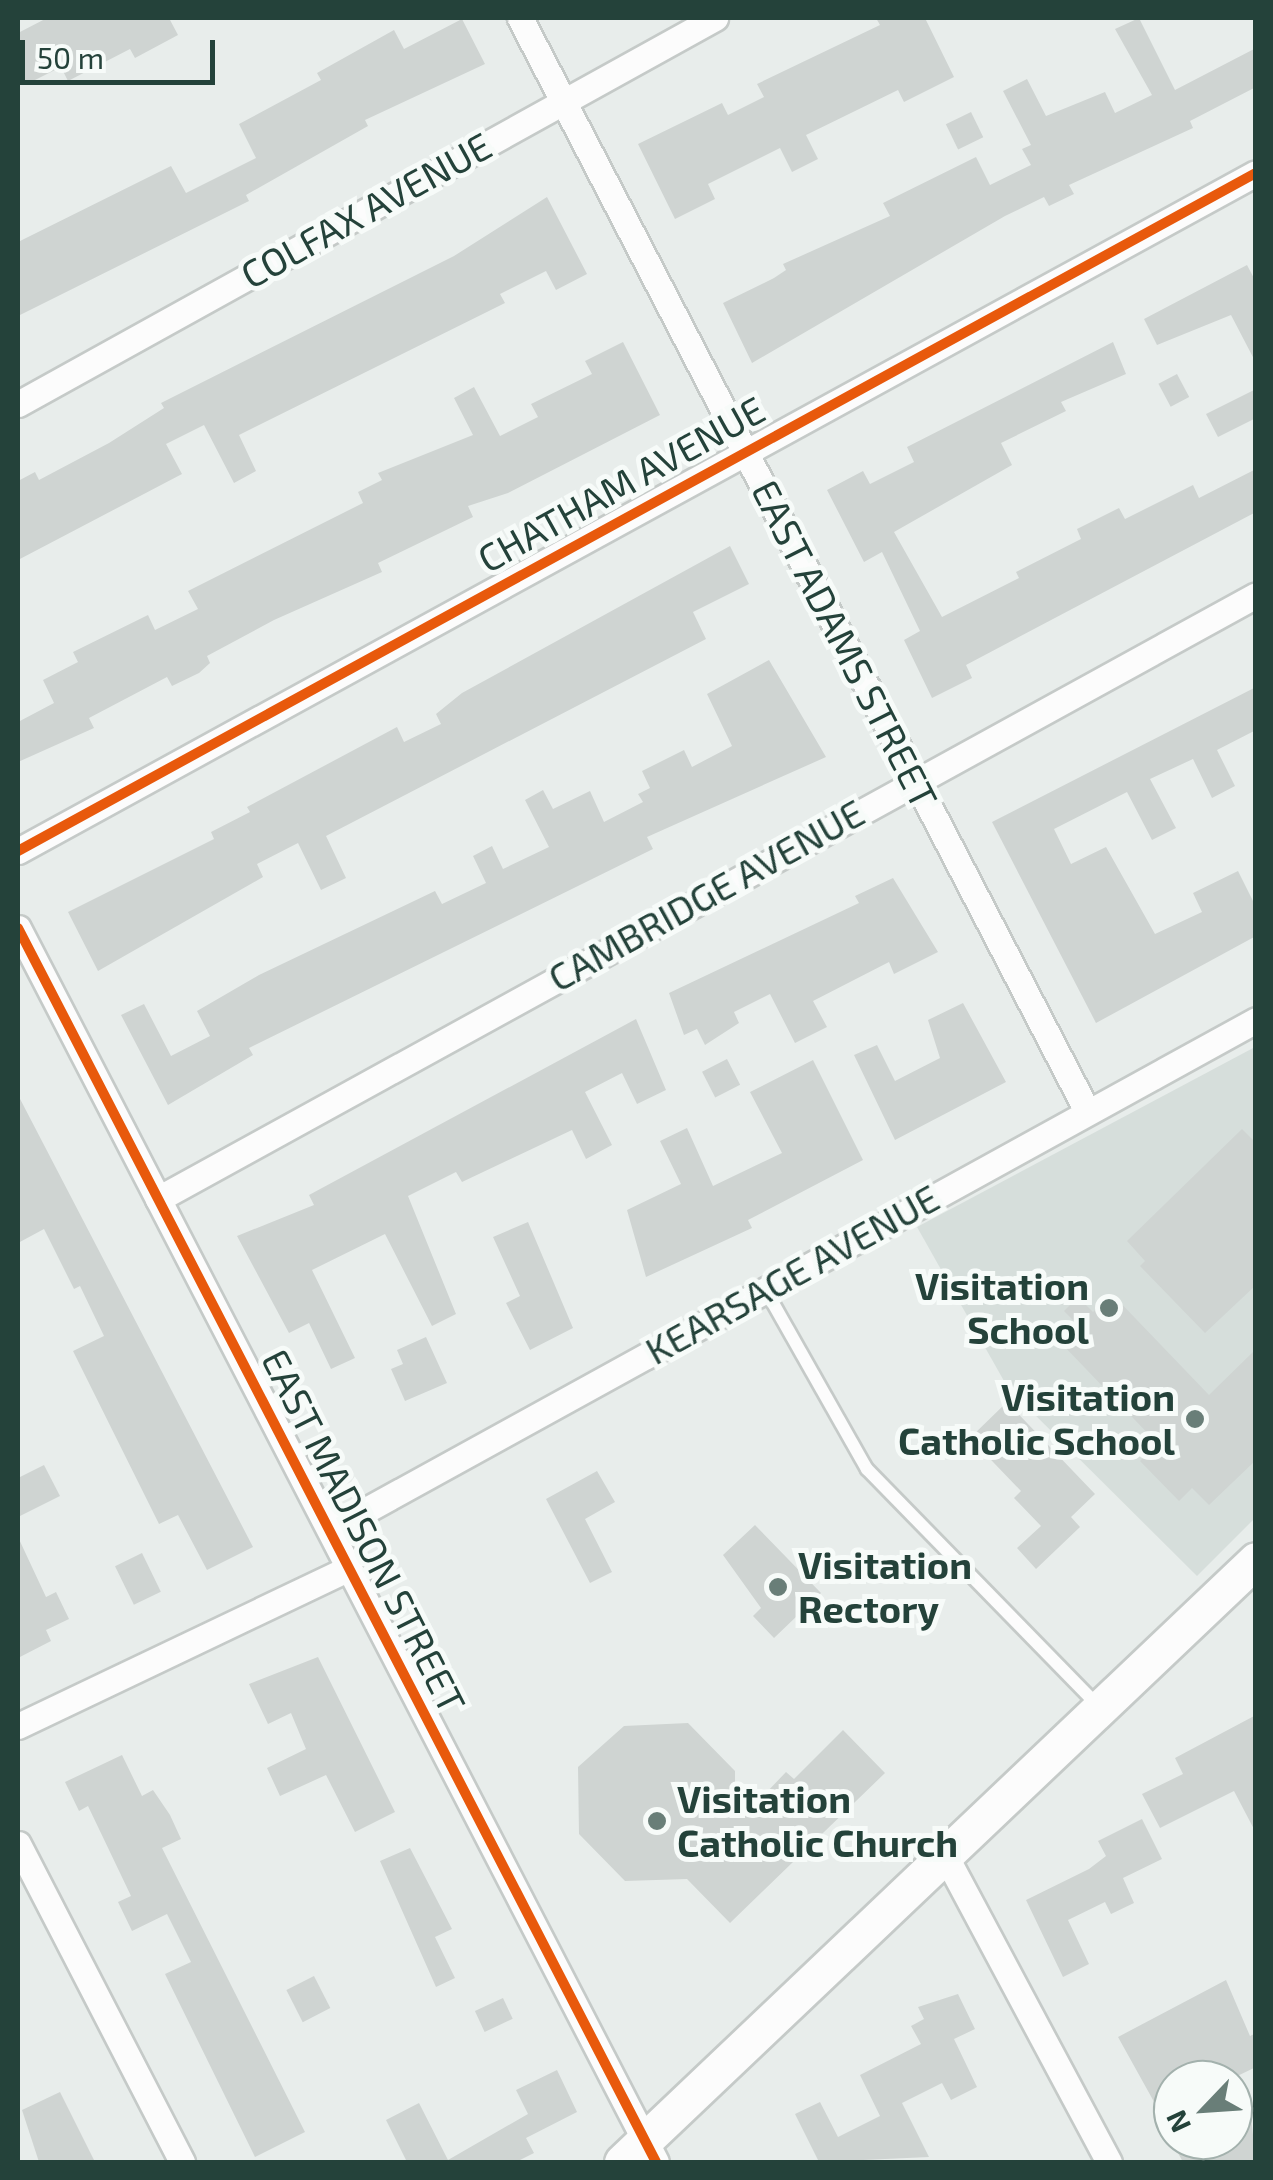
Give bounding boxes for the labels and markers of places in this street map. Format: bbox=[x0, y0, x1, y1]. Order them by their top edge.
place label: Visitation School bbox=[915, 1263, 1089, 1352]
marker: Visitation School bbox=[1098, 1297, 1120, 1319]
place label: Visitation Catholic School bbox=[898, 1374, 1175, 1464]
marker: Visitation Catholic School bbox=[1184, 1408, 1206, 1430]
place label: Visitation Rectory bbox=[798, 1542, 972, 1632]
marker: Visitation Rectory bbox=[767, 1576, 789, 1598]
place label: Visitation Catholic Church bbox=[677, 1776, 958, 1866]
marker: Visitation Catholic Church bbox=[646, 1810, 668, 1832]

